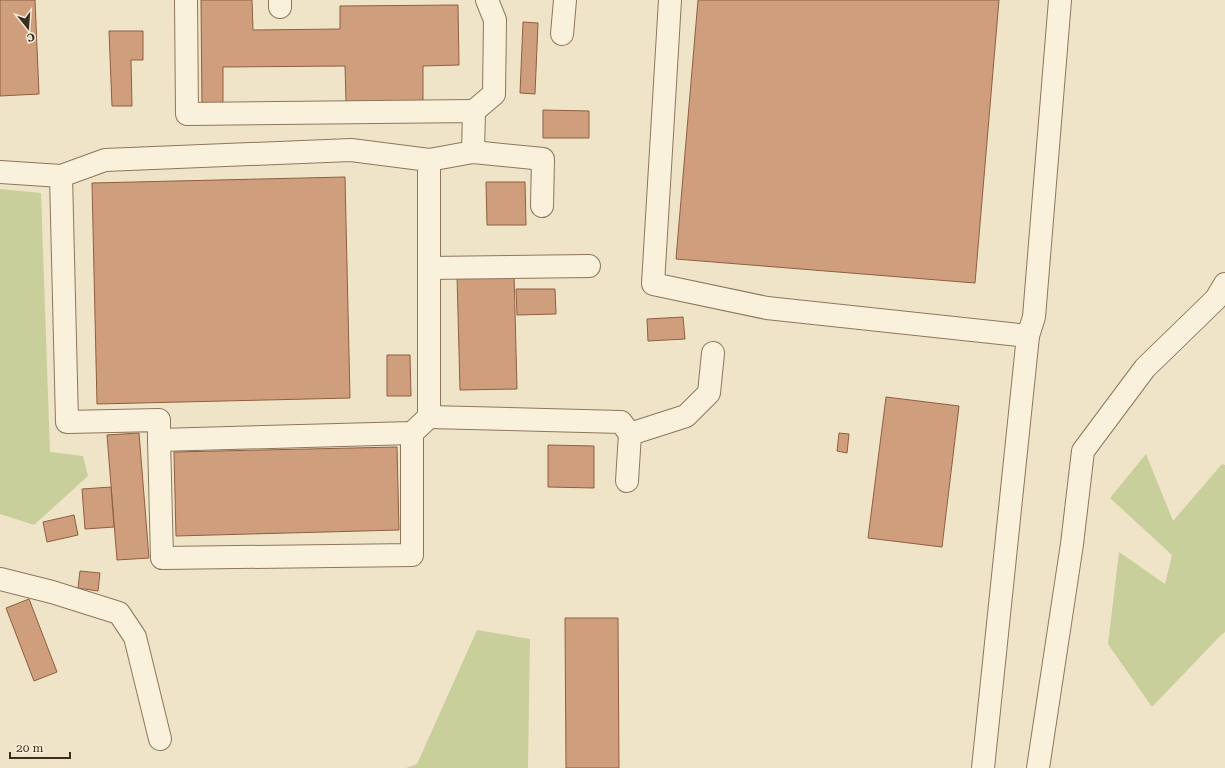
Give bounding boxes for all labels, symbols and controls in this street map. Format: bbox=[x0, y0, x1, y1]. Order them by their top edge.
north arrow bbox=[8, 8, 48, 48]
text: С bbox=[25, 30, 36, 45]
scale bar bbox=[10, 734, 70, 760]
text: 20 m bbox=[16, 741, 43, 755]

